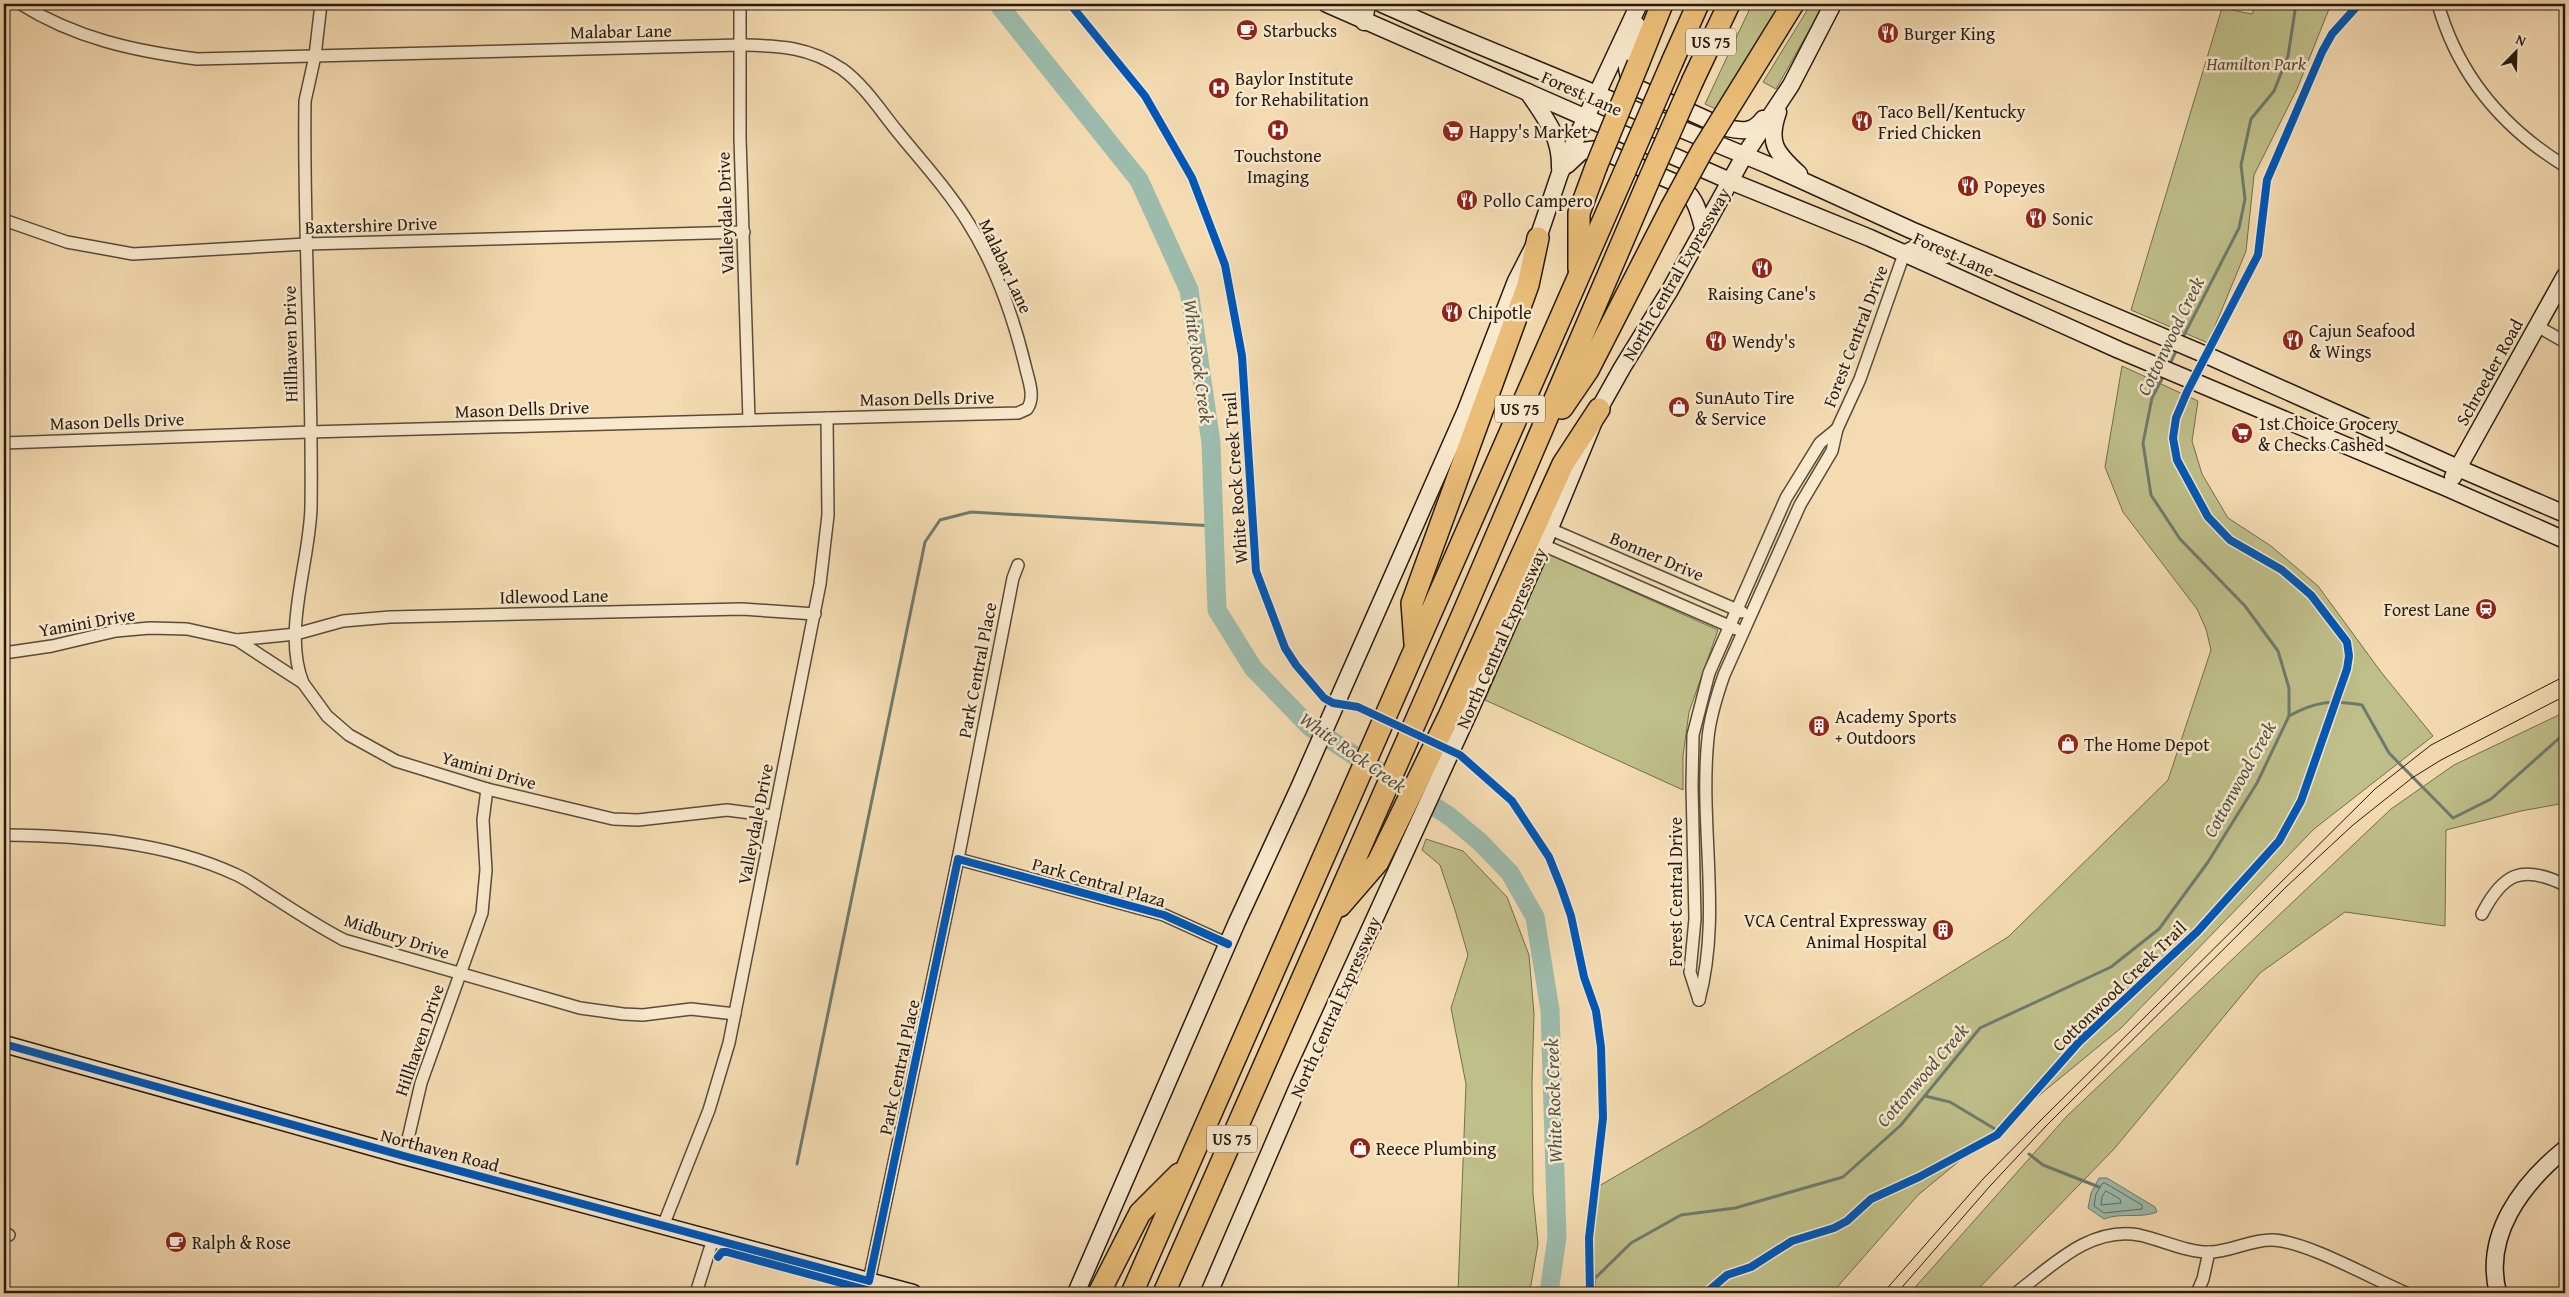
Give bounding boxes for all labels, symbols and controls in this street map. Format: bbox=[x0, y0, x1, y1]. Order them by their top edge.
street label: Malabar Lane bbox=[570, 17, 672, 45]
place label: Starbucks bbox=[1263, 17, 1337, 44]
cafe icon: Starbucks bbox=[1235, 18, 1259, 42]
place label: Burger King bbox=[1904, 20, 1995, 47]
restaurant icon: Burger King bbox=[1876, 21, 1900, 45]
road number: US 75 bbox=[1686, 28, 1736, 56]
north arrow bbox=[2492, 28, 2542, 78]
text: N bbox=[2513, 29, 2530, 51]
park label: Hamilton Park bbox=[2205, 50, 2307, 77]
street label: Forest Lane bbox=[1537, 63, 1627, 123]
place label: Baylor Institute for Rehabilitation bbox=[1235, 65, 1369, 113]
hospital icon: Baylor Institute for Rehabilitation bbox=[1207, 76, 1231, 100]
place label: Taco Bell/Kentucky Fried Chicken bbox=[1878, 98, 2025, 146]
restaurant icon: Taco Bell/Kentucky Fried Chicken bbox=[1850, 109, 1874, 133]
hospital icon: Touchstone Imaging bbox=[1266, 118, 1290, 142]
place label: Happy's Market bbox=[1469, 118, 1588, 145]
supermarket icon: Happy's Market bbox=[1441, 119, 1465, 143]
place label: Touchstone Imaging bbox=[1234, 142, 1322, 190]
street label: Valleydale Drive bbox=[709, 151, 741, 275]
place label: Popeyes bbox=[1984, 173, 2045, 200]
restaurant icon: Popeyes bbox=[1956, 174, 1980, 198]
street label: North Central Expressway bbox=[1615, 182, 1737, 366]
place label: Pollo Campero bbox=[1483, 187, 1593, 214]
restaurant icon: Pollo Campero bbox=[1455, 188, 1479, 212]
place label: Sonic bbox=[2052, 205, 2093, 232]
restaurant icon: Sonic bbox=[2024, 206, 2048, 230]
street label: Baxtershire Drive bbox=[304, 209, 438, 241]
street label: Malabar Lane bbox=[972, 214, 1040, 318]
street label: Forest Lane bbox=[1909, 224, 1999, 284]
restaurant icon: Raising Cane's bbox=[1750, 256, 1774, 280]
street label: Forest Central Drive bbox=[1815, 261, 1895, 411]
water label: Cottonwood Creek bbox=[2129, 272, 2211, 400]
place label: Raising Cane's bbox=[1708, 280, 1816, 307]
street label: Hillhaven Drive bbox=[275, 285, 305, 403]
water label: White Rock Creek bbox=[1176, 297, 1222, 425]
place label: Chipotle bbox=[1468, 299, 1532, 326]
restaurant icon: Chipotle bbox=[1440, 300, 1464, 324]
street label: Schroeder Road bbox=[2448, 313, 2530, 430]
place label: Cajun Seafood & Wings bbox=[2309, 317, 2416, 365]
place label: Wendy's bbox=[1732, 328, 1796, 355]
restaurant icon: Cajun Seafood & Wings bbox=[2281, 328, 2305, 352]
restaurant icon: Wendy's bbox=[1704, 329, 1728, 353]
street label: Mason Dells Drive bbox=[859, 383, 995, 413]
place label: SunAuto Tire & Service bbox=[1695, 384, 1795, 432]
street label: White Rock Creek Trail bbox=[1216, 391, 1254, 565]
street label: Mason Dells Drive bbox=[454, 393, 590, 425]
shop icon: SunAuto Tire & Service bbox=[1667, 395, 1691, 419]
road number: US 75 bbox=[1495, 396, 1545, 422]
street label: Mason Dells Drive bbox=[49, 405, 185, 437]
place label: 1st Choice Grocery & Checks Cashed bbox=[2258, 410, 2398, 458]
supermarket icon: 1st Choice Grocery & Checks Cashed bbox=[2230, 421, 2254, 445]
street label: Bonner Drive bbox=[1606, 524, 1708, 588]
street label: North Central Expressway bbox=[1449, 543, 1553, 733]
street label: Idlewood Lane bbox=[499, 582, 609, 610]
place label: Forest Lane bbox=[2384, 596, 2470, 623]
station icon: Forest Lane bbox=[2474, 597, 2498, 621]
street label: Yamini Drive bbox=[37, 600, 137, 644]
street label: Park Central Place bbox=[951, 600, 1003, 740]
place label: Academy Sports + Outdoors bbox=[1835, 703, 1957, 751]
water label: White Rock Creek bbox=[1294, 705, 1412, 799]
building icon: Academy Sports + Outdoors bbox=[1807, 714, 1831, 738]
water label: Cottonwood Creek bbox=[2196, 716, 2283, 842]
place label: The Home Depot bbox=[2084, 731, 2210, 758]
shop icon: The Home Depot bbox=[2056, 732, 2080, 756]
street label: Yamini Drive bbox=[438, 744, 540, 796]
street label: Valleydale Drive bbox=[730, 761, 780, 887]
street label: Forest Central Drive bbox=[1662, 817, 1689, 967]
street label: Park Central Plaza bbox=[1029, 850, 1169, 914]
street label: Midbury Drive bbox=[341, 906, 453, 966]
place label: VCA Central Expressway Animal Hospital bbox=[1744, 907, 1927, 955]
street label: North Central Expressway bbox=[1283, 912, 1387, 1102]
street label: Cottonwood Creek Trail bbox=[2045, 914, 2193, 1058]
building icon: VCA Central Expressway Animal Hospital bbox=[1931, 918, 1955, 942]
street label: Hillhaven Drive bbox=[387, 980, 451, 1100]
street label: Park Central Place bbox=[871, 997, 927, 1137]
water label: Cottonwood Creek bbox=[1869, 1017, 1975, 1133]
water label: White Rock Creek bbox=[1537, 1038, 1569, 1164]
street label: Northaven Road bbox=[378, 1121, 503, 1179]
road number: US 75 bbox=[1207, 1126, 1257, 1152]
place label: Reece Plumbing bbox=[1376, 1135, 1496, 1162]
shop icon: Reece Plumbing bbox=[1348, 1136, 1372, 1160]
place label: Ralph & Rose bbox=[192, 1229, 291, 1256]
cafe icon: Ralph & Rose bbox=[164, 1230, 188, 1254]

